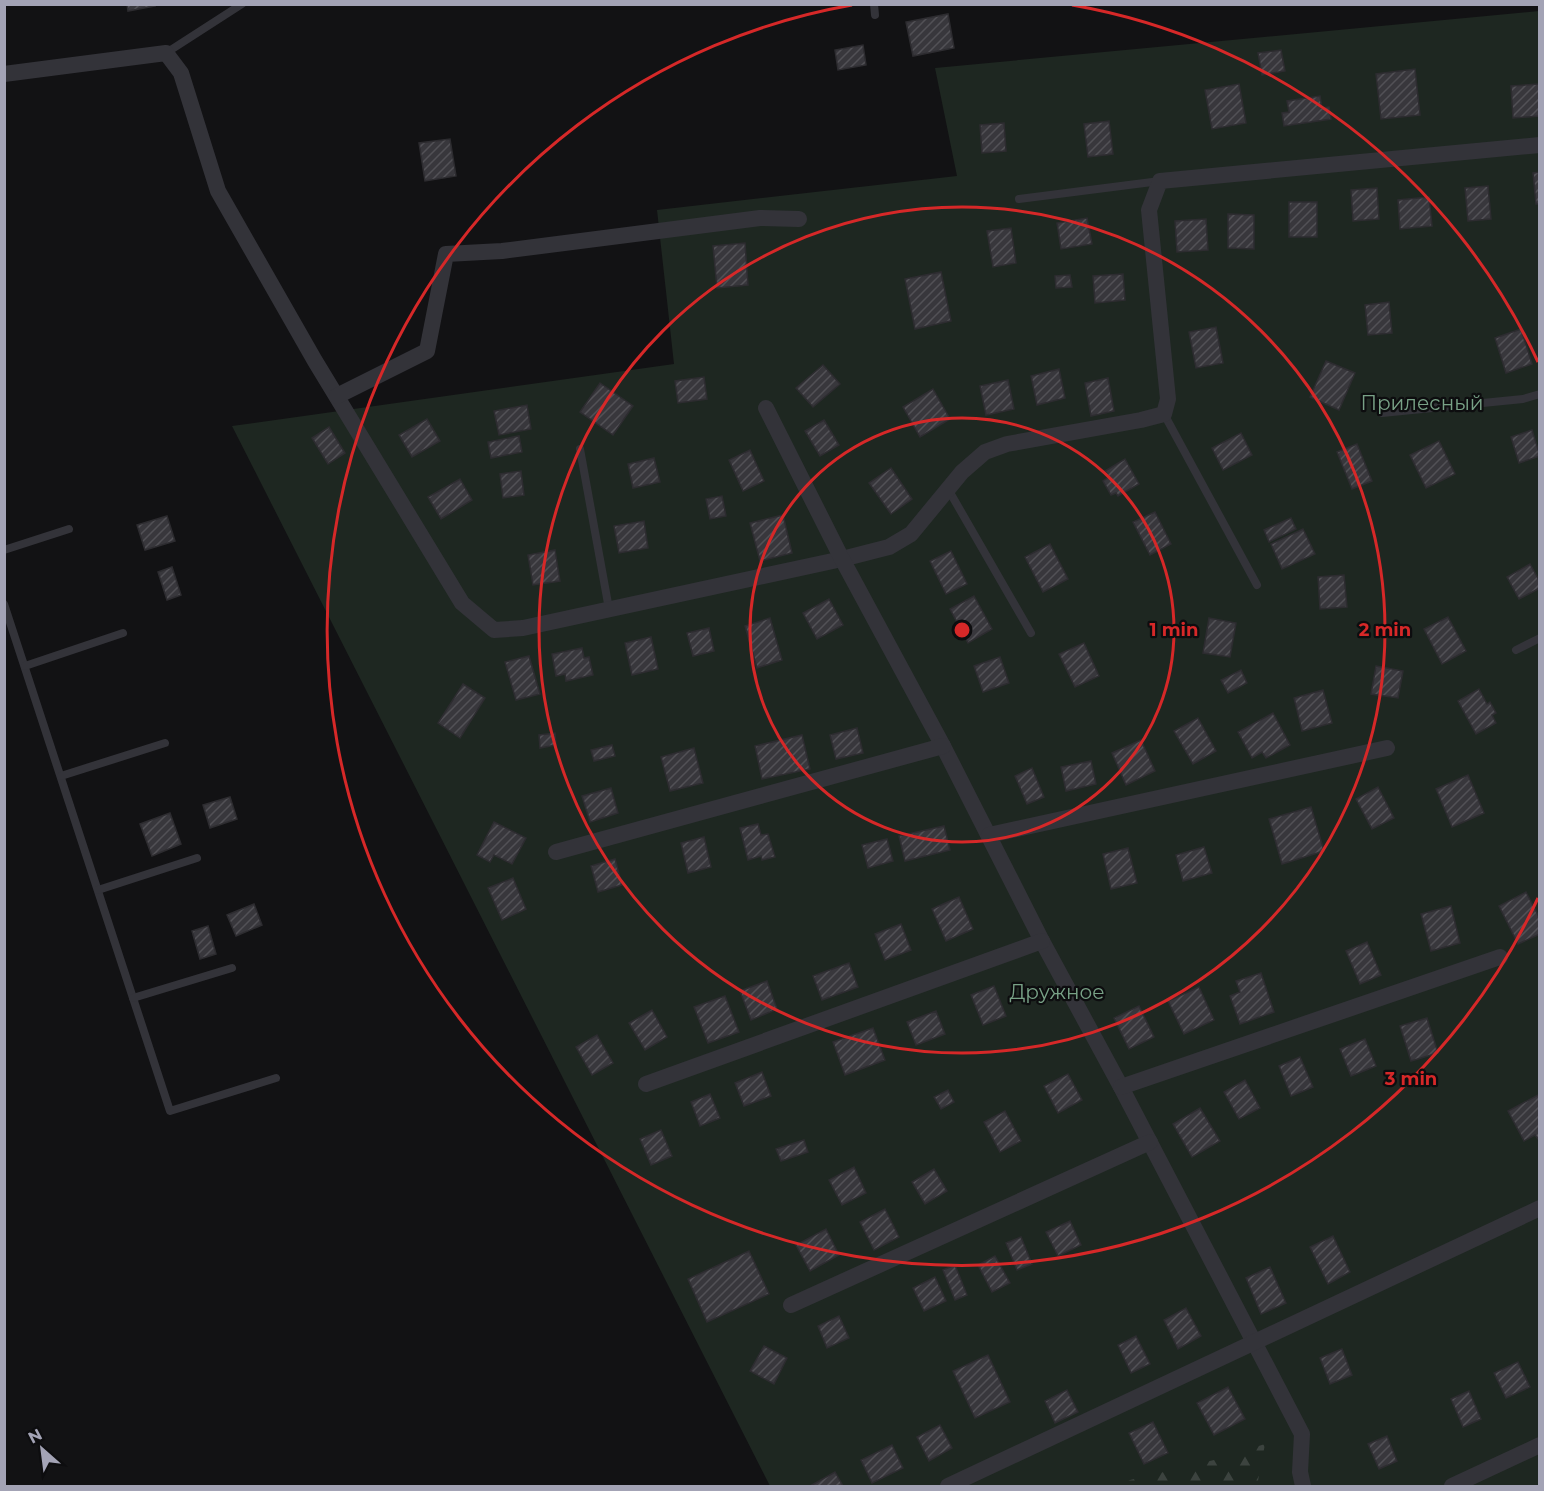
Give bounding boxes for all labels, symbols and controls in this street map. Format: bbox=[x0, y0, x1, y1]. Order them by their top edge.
park label: Прилесный bbox=[1360, 391, 1484, 415]
text: 1 min bbox=[1150, 619, 1198, 641]
text: 2 min bbox=[1359, 619, 1411, 641]
centre of rings bbox=[952, 620, 972, 640]
park label: Дружное bbox=[1009, 980, 1105, 1004]
text: 3 min bbox=[1384, 1068, 1437, 1090]
north arrow bbox=[12, 1419, 72, 1479]
text: N bbox=[25, 1425, 45, 1448]

